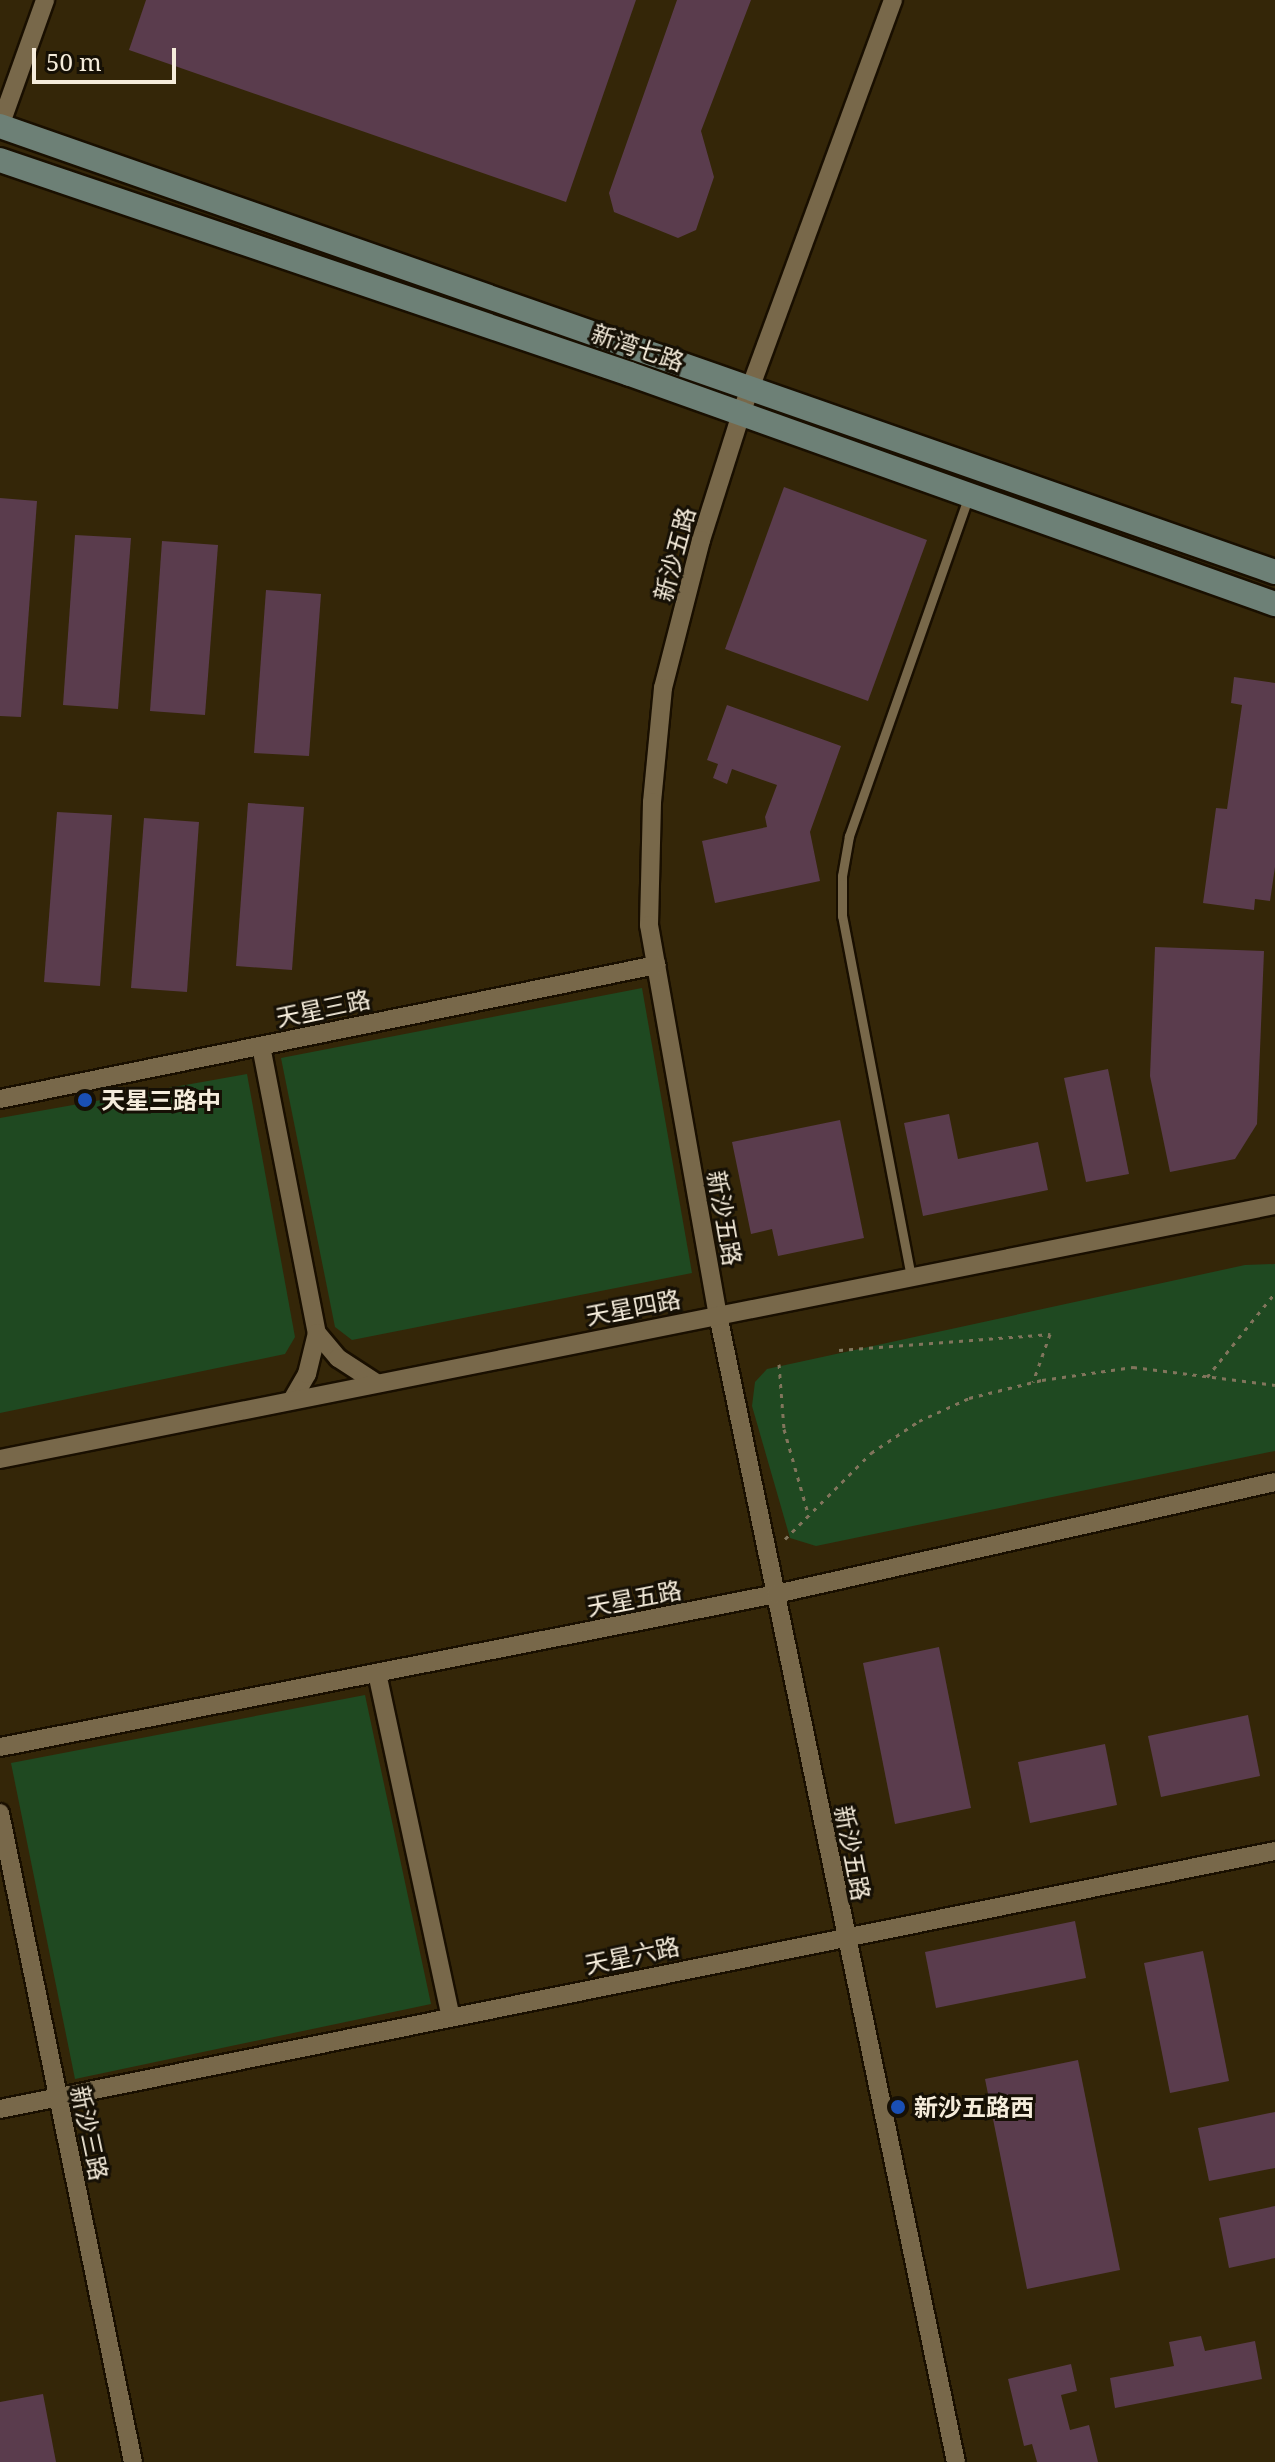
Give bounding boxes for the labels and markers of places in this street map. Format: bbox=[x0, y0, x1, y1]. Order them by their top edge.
place label: 天星三路中 bbox=[101, 1086, 221, 1114]
marker: 天星三路中 bbox=[76, 1091, 94, 1109]
place label: 新沙五路西 bbox=[914, 2093, 1034, 2121]
marker: 新沙五路西 bbox=[889, 2098, 907, 2116]

